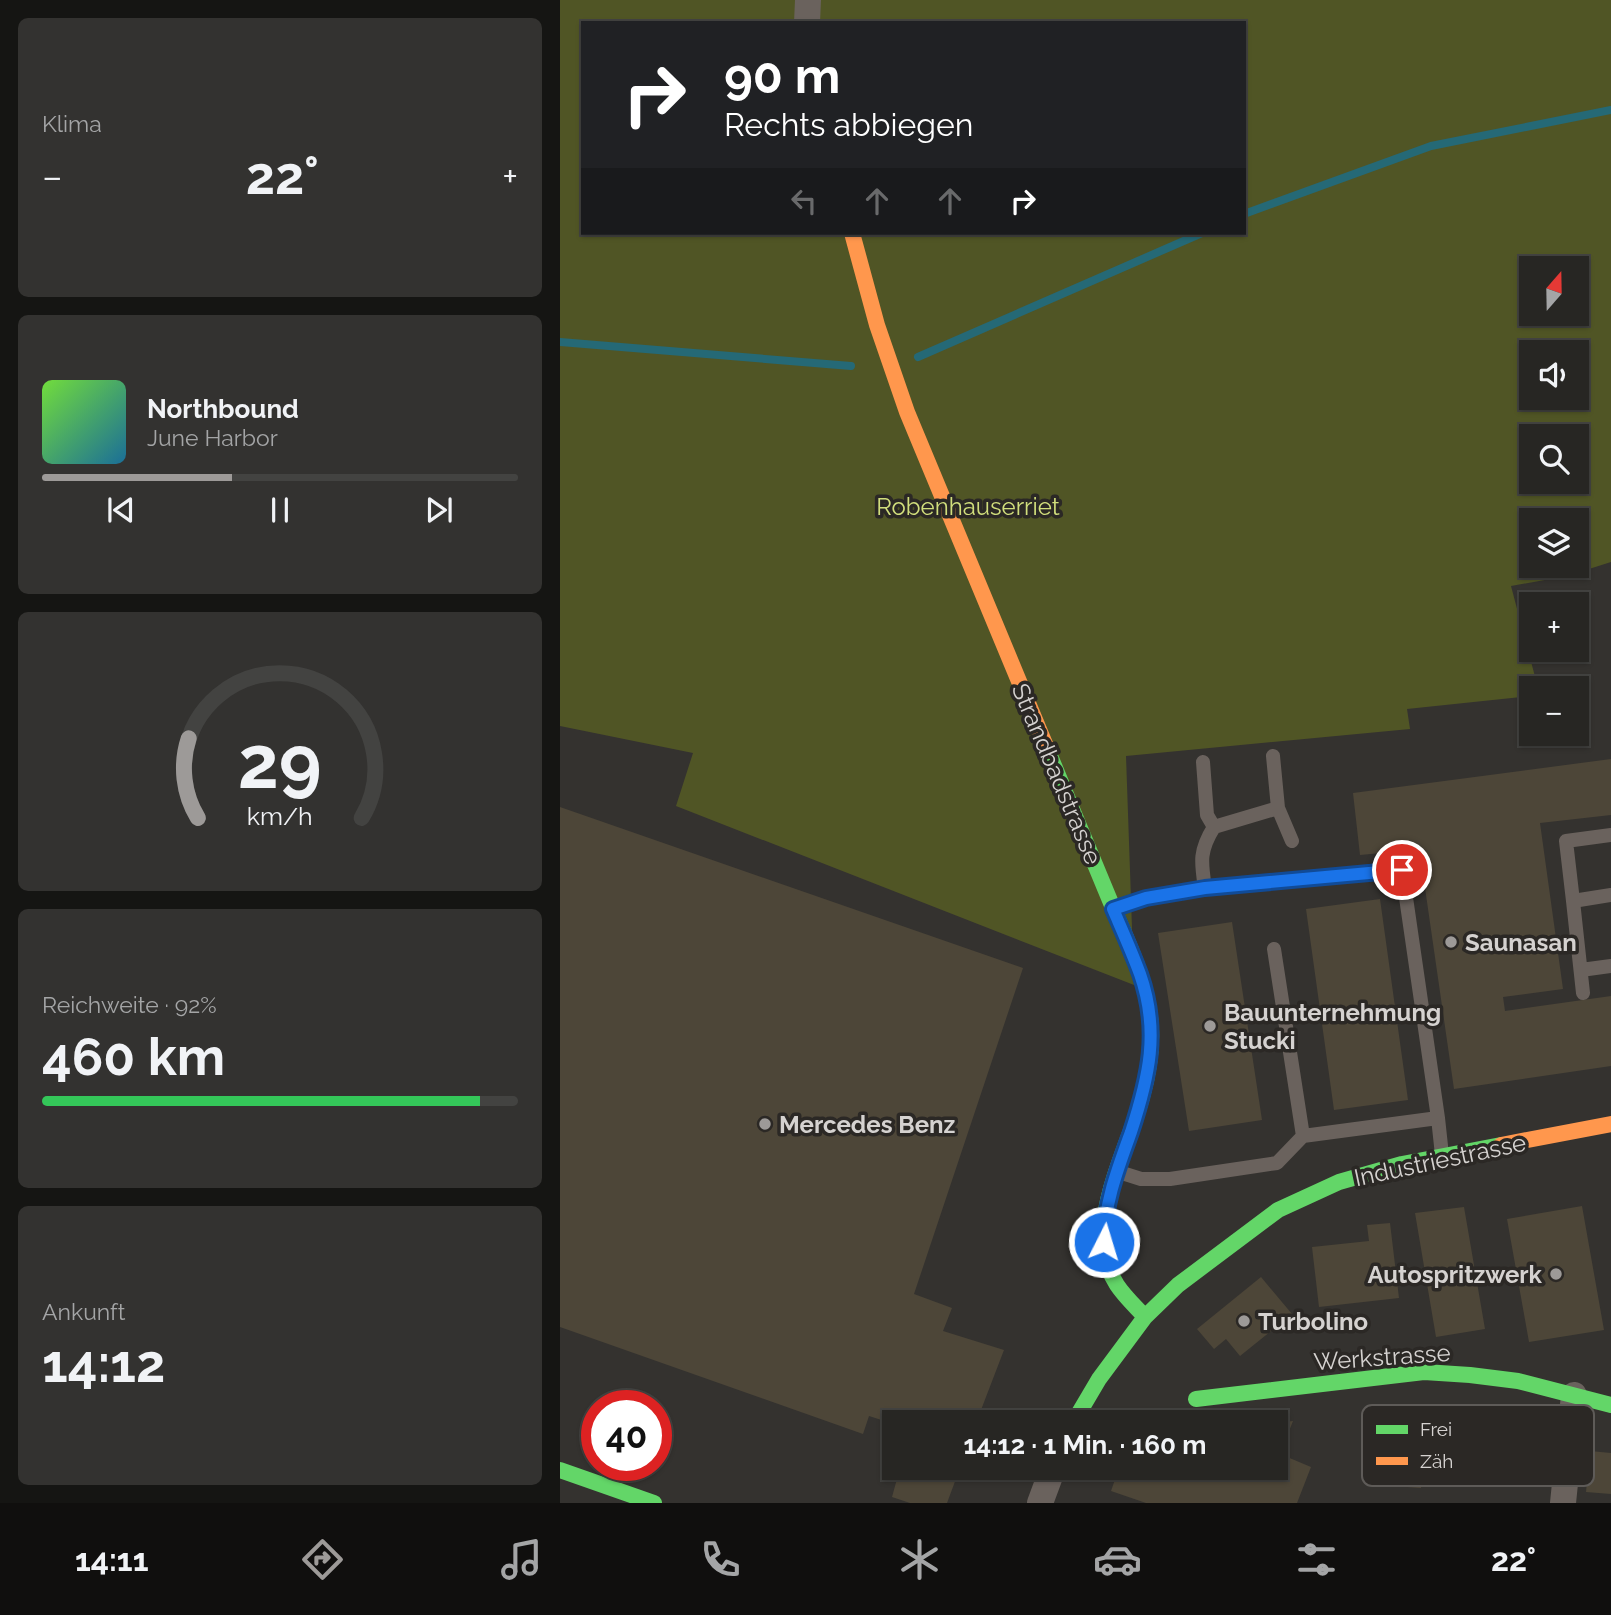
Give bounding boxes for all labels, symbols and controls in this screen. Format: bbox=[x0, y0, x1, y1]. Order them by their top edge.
text: 90 m bbox=[724, 47, 840, 104]
icon: right bbox=[609, 49, 700, 140]
text: Rechts abbiegen bbox=[724, 106, 973, 143]
text: Klima bbox=[42, 110, 102, 137]
text: 22° bbox=[246, 145, 319, 206]
text: − bbox=[42, 154, 62, 199]
text: + bbox=[502, 154, 518, 199]
icon: left bbox=[785, 182, 823, 220]
icon: ahead bbox=[858, 182, 896, 220]
icon: ahead bbox=[931, 182, 969, 220]
icon: right bbox=[1004, 182, 1042, 220]
north arrow bbox=[1519, 256, 1589, 326]
map controls bbox=[1519, 256, 1589, 746]
button: sound bbox=[1519, 340, 1589, 410]
text: Northbound bbox=[147, 394, 299, 424]
text: June Harbor bbox=[147, 424, 278, 451]
button: search bbox=[1519, 424, 1589, 494]
icon: previous bbox=[102, 491, 140, 529]
icon: pause bbox=[261, 491, 299, 529]
icon: next bbox=[420, 491, 458, 529]
park label: Robenhauserriet bbox=[876, 492, 1060, 521]
button: layers bbox=[1519, 508, 1589, 578]
button: + bbox=[1519, 592, 1589, 662]
button: − bbox=[1519, 676, 1589, 746]
street label: Strandbadstrasse bbox=[1006, 679, 1108, 869]
text: 29 bbox=[238, 720, 322, 805]
text: km/h bbox=[247, 800, 313, 830]
pin bbox=[1372, 840, 1432, 900]
icon: arrive bbox=[1383, 851, 1421, 889]
place label: Saunasan bbox=[1465, 928, 1577, 957]
marker: Saunasan bbox=[1443, 934, 1459, 950]
text: Reichweite · 92% bbox=[42, 991, 217, 1018]
place label: Bauunternehmung Stucki bbox=[1224, 998, 1441, 1055]
marker: Bauunternehmung Stucki bbox=[1202, 1018, 1218, 1034]
text: 460 km bbox=[42, 1026, 225, 1087]
place label: Mercedes Benz bbox=[779, 1110, 956, 1139]
marker: Mercedes Benz bbox=[757, 1116, 773, 1132]
street label: Industriestrasse bbox=[1351, 1128, 1529, 1192]
position arrow bbox=[1067, 1205, 1141, 1279]
place label: Autospritzwerk bbox=[1367, 1260, 1543, 1289]
marker: Autospritzwerk bbox=[1548, 1266, 1564, 1282]
text: Ankunft bbox=[42, 1298, 125, 1325]
place label: Turbolino bbox=[1258, 1307, 1368, 1336]
marker: Turbolino bbox=[1236, 1313, 1252, 1329]
text: 14:12 bbox=[42, 1333, 165, 1394]
street label: Werkstrasse bbox=[1313, 1338, 1451, 1376]
speed limit sign: 40 bbox=[581, 1390, 672, 1481]
legend bbox=[1362, 1405, 1594, 1486]
text: Frei bbox=[1420, 1418, 1452, 1440]
text: 14:12 · 1 Min. · 160 m bbox=[963, 1430, 1207, 1460]
text: Zäh bbox=[1420, 1450, 1453, 1472]
icon: directions bbox=[298, 1535, 347, 1584]
icon: music bbox=[497, 1535, 546, 1584]
icon: phone bbox=[696, 1535, 745, 1584]
icon: climate bbox=[895, 1535, 944, 1584]
icon: car bbox=[1093, 1535, 1142, 1584]
icon: filters bbox=[1292, 1535, 1341, 1584]
text: 14:11 bbox=[75, 1541, 149, 1578]
text: 22° bbox=[1491, 1541, 1536, 1578]

